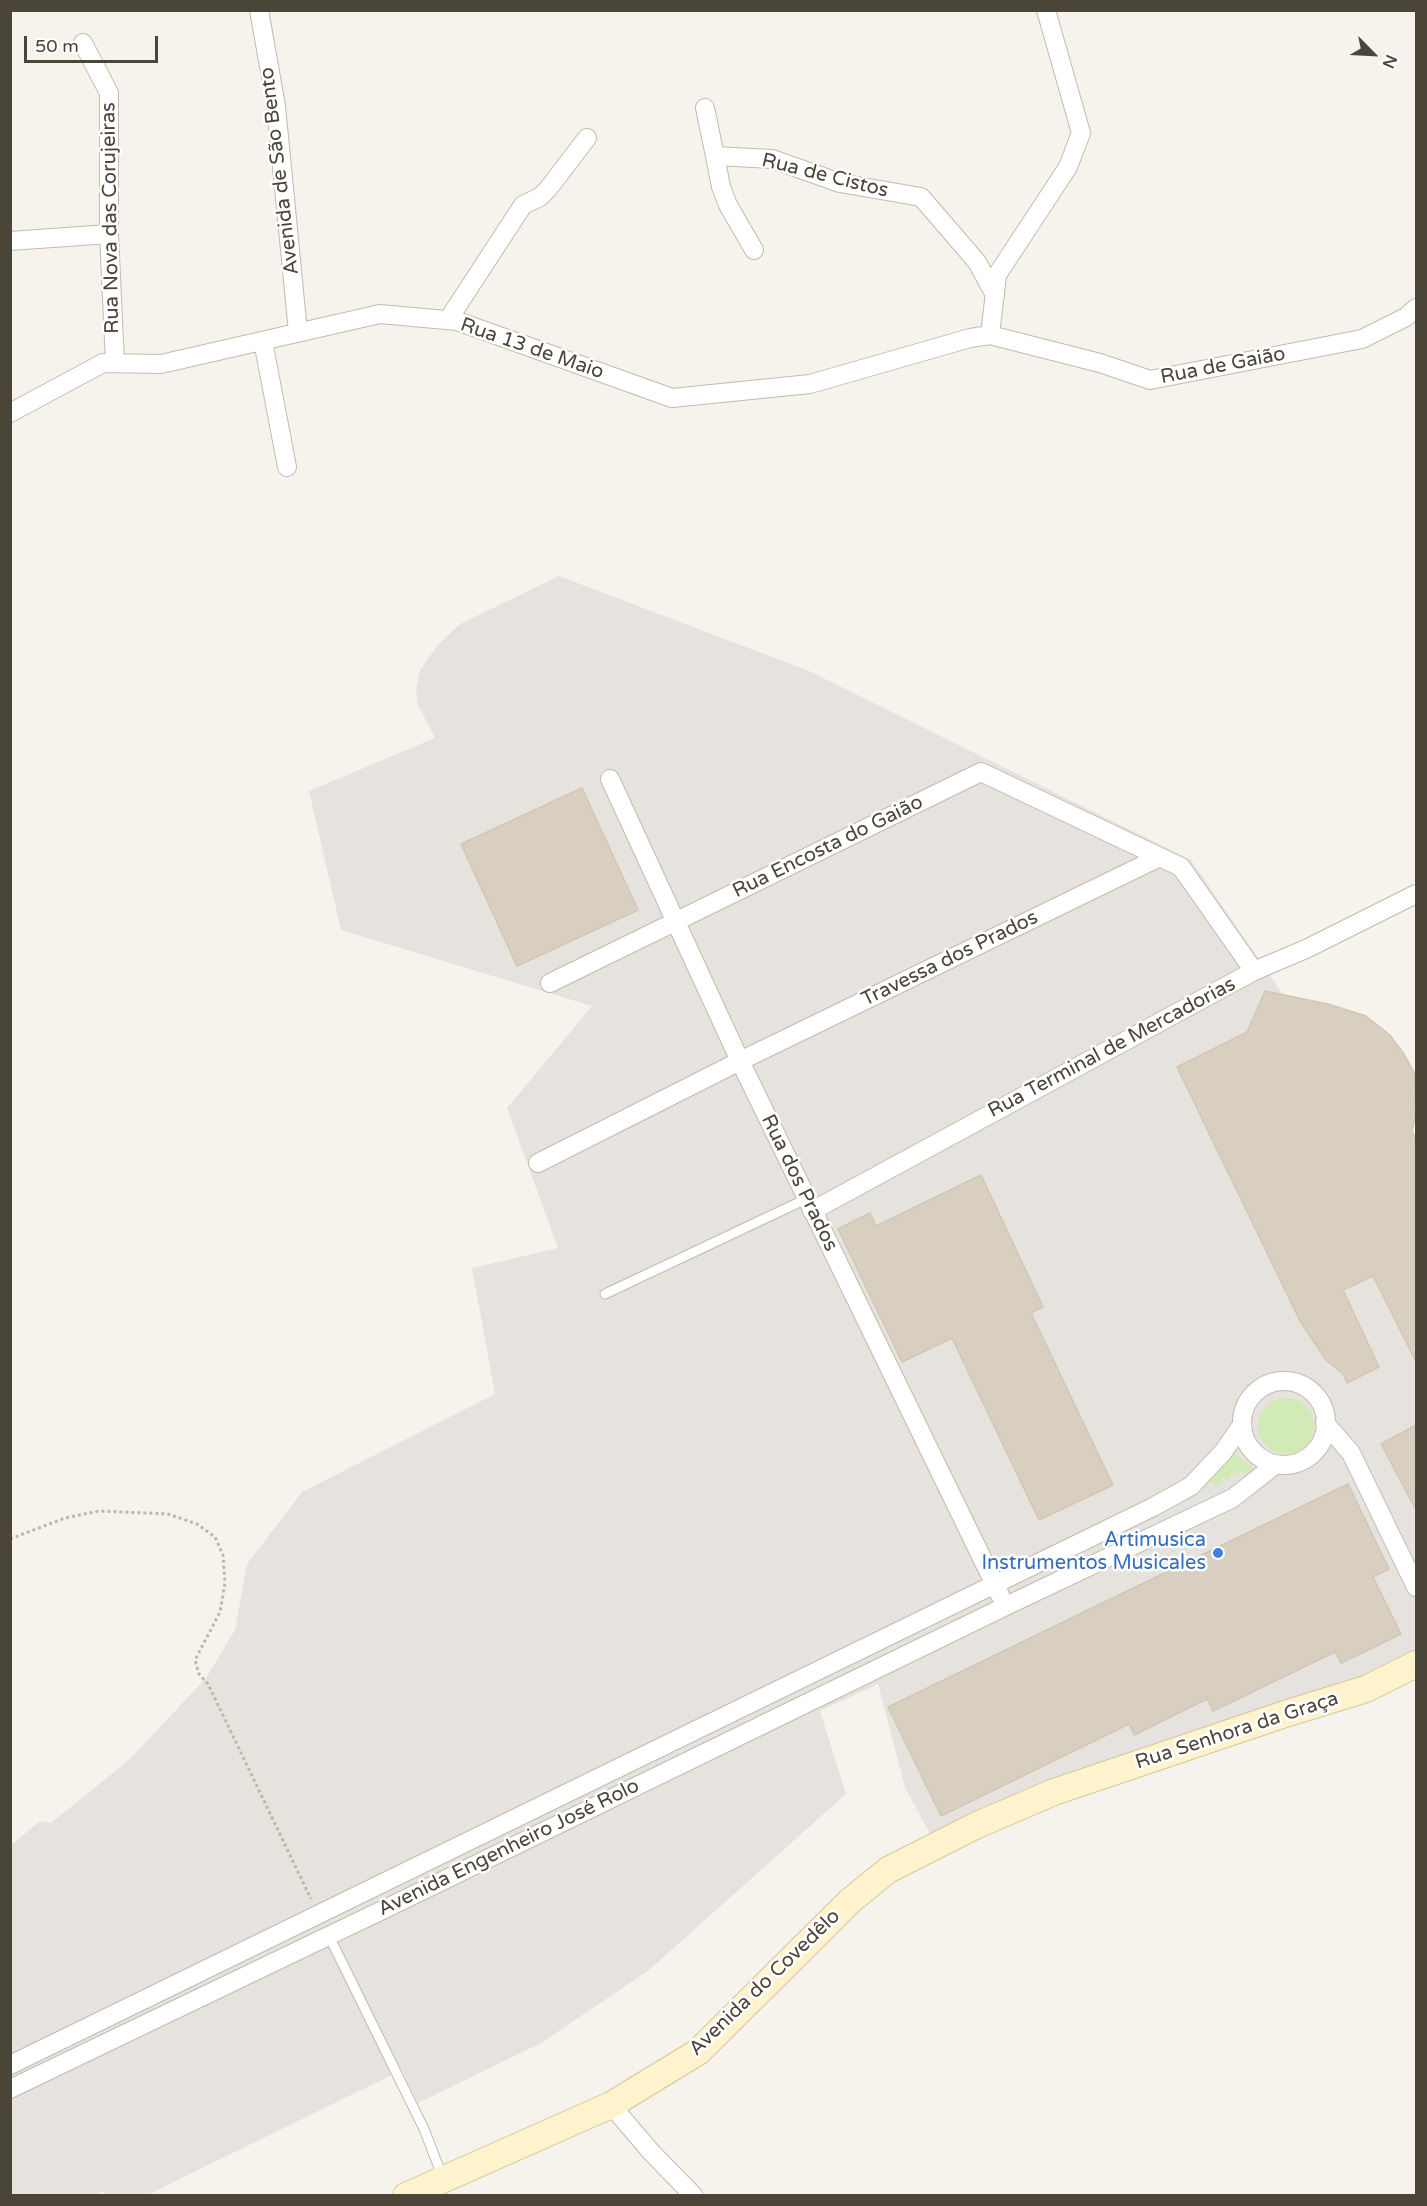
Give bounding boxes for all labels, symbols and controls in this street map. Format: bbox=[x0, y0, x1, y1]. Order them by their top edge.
scale bar bbox=[27, 24, 160, 62]
north arrow bbox=[1343, 24, 1403, 84]
text: 50 m bbox=[35, 35, 79, 57]
text: N bbox=[1378, 51, 1401, 71]
street label: Avenida de São Bento bbox=[255, 66, 305, 276]
street label: Rua Nova das Corujeiras bbox=[97, 102, 125, 334]
street label: Rua de Cistos bbox=[759, 149, 891, 203]
street label: Rua 13 de Maio bbox=[457, 313, 607, 385]
street label: Rua de Gaião bbox=[1158, 342, 1288, 390]
street label: Rua Encosta do Gaião bbox=[729, 790, 927, 904]
street label: Travessa dos Prados bbox=[858, 906, 1042, 1012]
street label: Rua Terminal de Mercadorias bbox=[984, 972, 1240, 1124]
street label: Rua dos Prados bbox=[756, 1111, 842, 1255]
place label: Artimusica Instrumentos Musicales bbox=[982, 1529, 1206, 1576]
marker: Artimusica Instrumentos Musicales bbox=[1211, 1546, 1225, 1560]
street label: Rua Senhora da Graça bbox=[1132, 1687, 1342, 1775]
street label: Avenida Engenheiro José Rolo bbox=[375, 1774, 643, 1922]
street label: Avenida do Covedêlo bbox=[685, 1905, 845, 2061]

